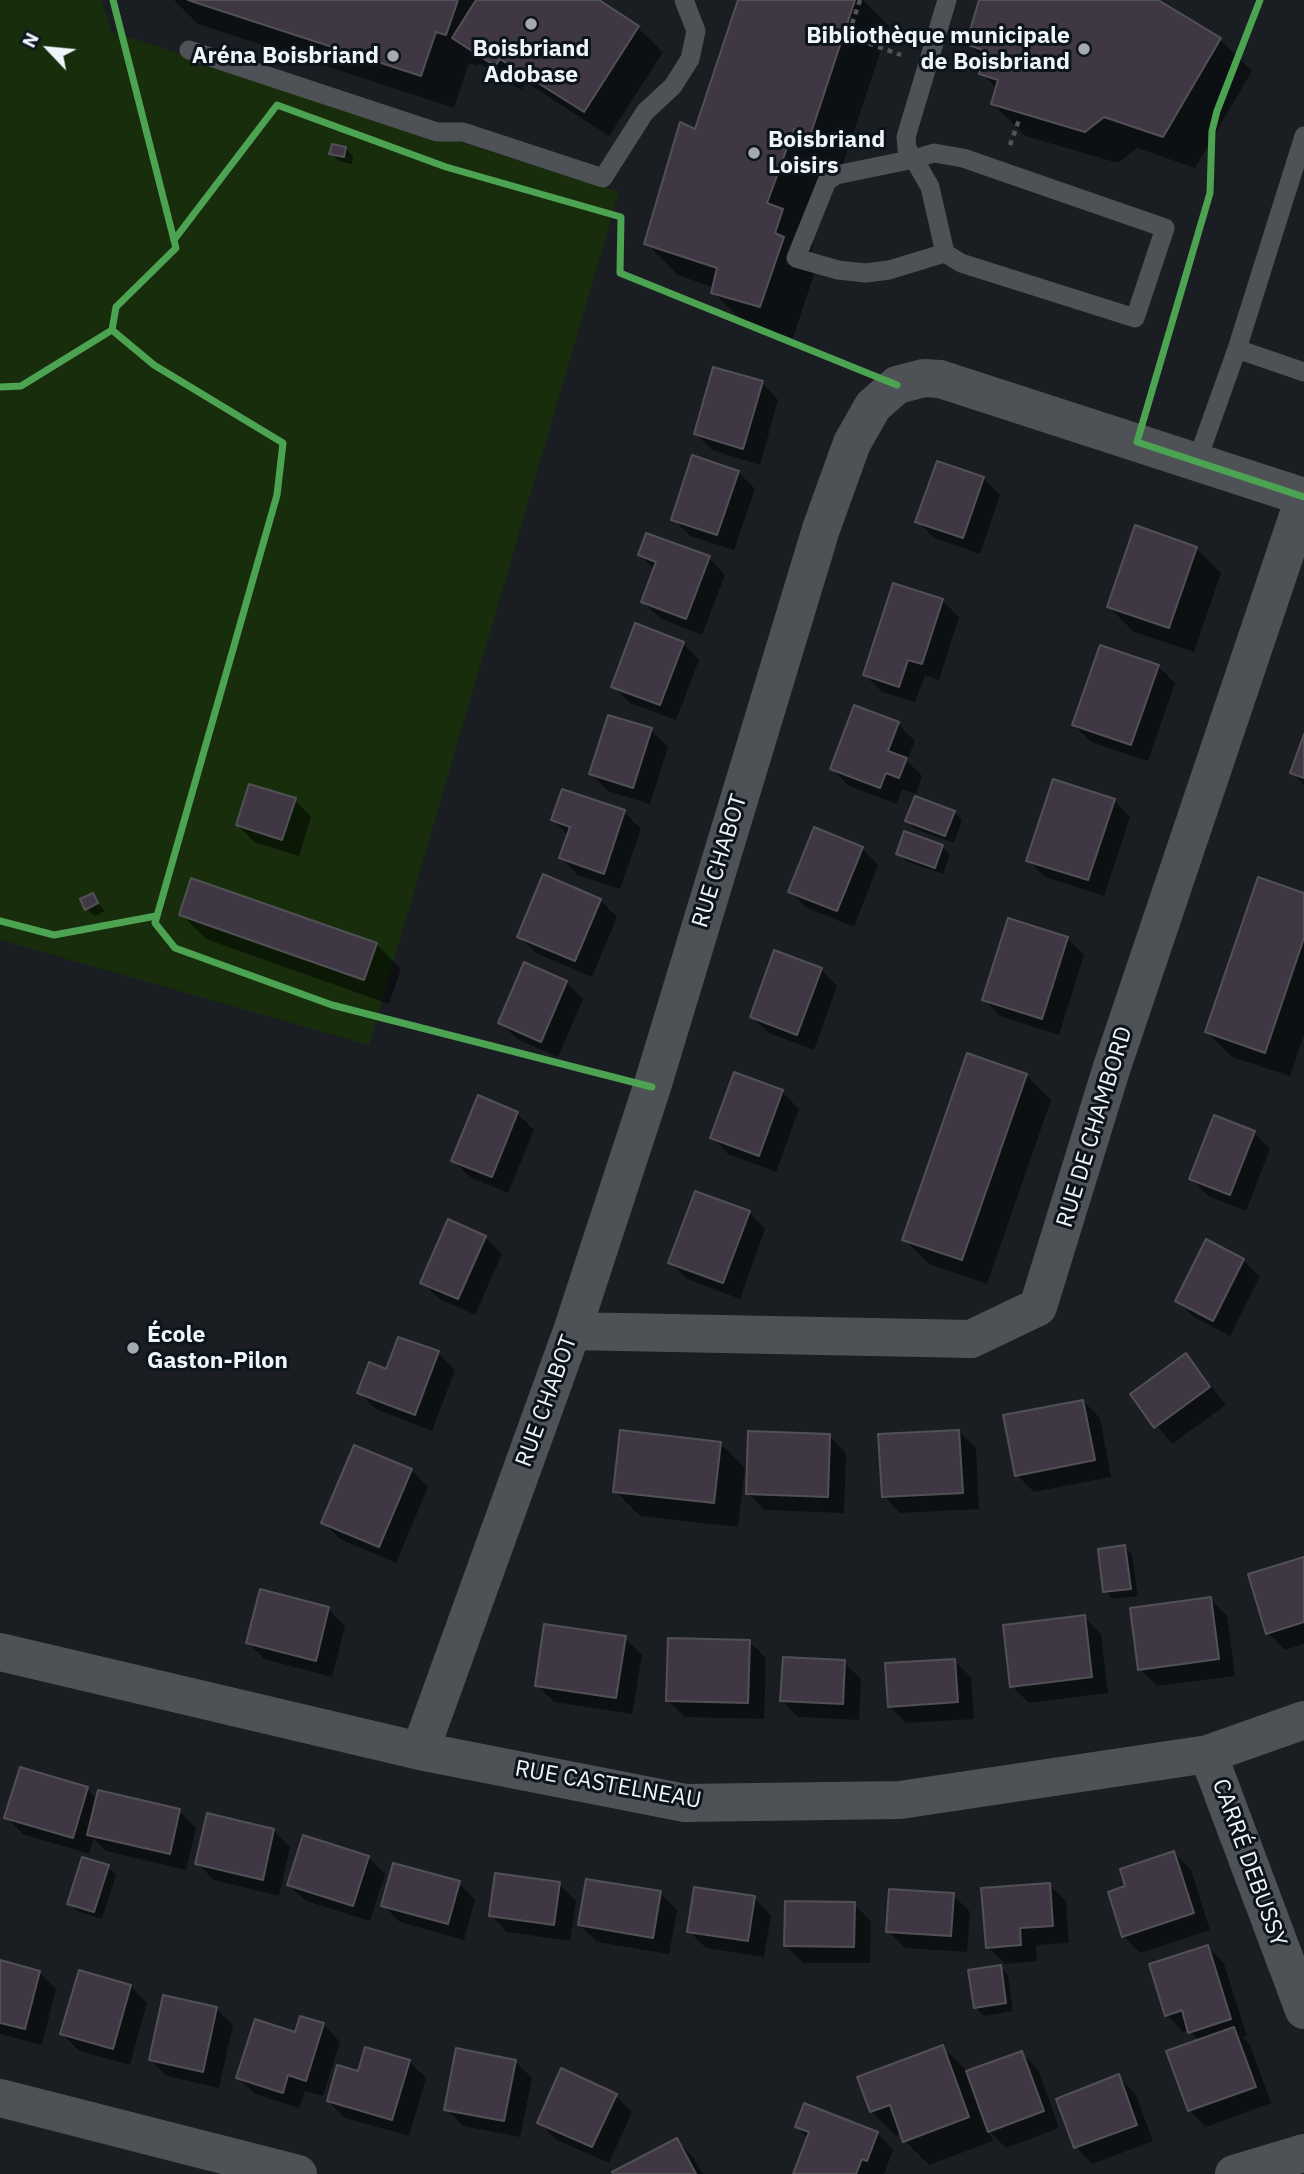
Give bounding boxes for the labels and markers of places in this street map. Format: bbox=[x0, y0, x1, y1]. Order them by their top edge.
marker: Boisbriand Adobase bbox=[523, 16, 539, 32]
place label: Bibliothèque municipale de Boisbriand bbox=[806, 22, 1070, 76]
place label: Boisbriand Adobase bbox=[472, 35, 590, 89]
marker: Bibliothèque municipale de Boisbriand bbox=[1076, 41, 1092, 57]
place label: Aréna Boisbriand bbox=[192, 42, 379, 70]
marker: Aréna Boisbriand bbox=[385, 48, 401, 64]
place label: Boisbriand Loisirs bbox=[768, 126, 885, 180]
marker: Boisbriand Loisirs bbox=[746, 145, 762, 161]
place label: École Gaston-Pilon bbox=[147, 1321, 288, 1375]
marker: École Gaston-Pilon bbox=[125, 1340, 141, 1356]

